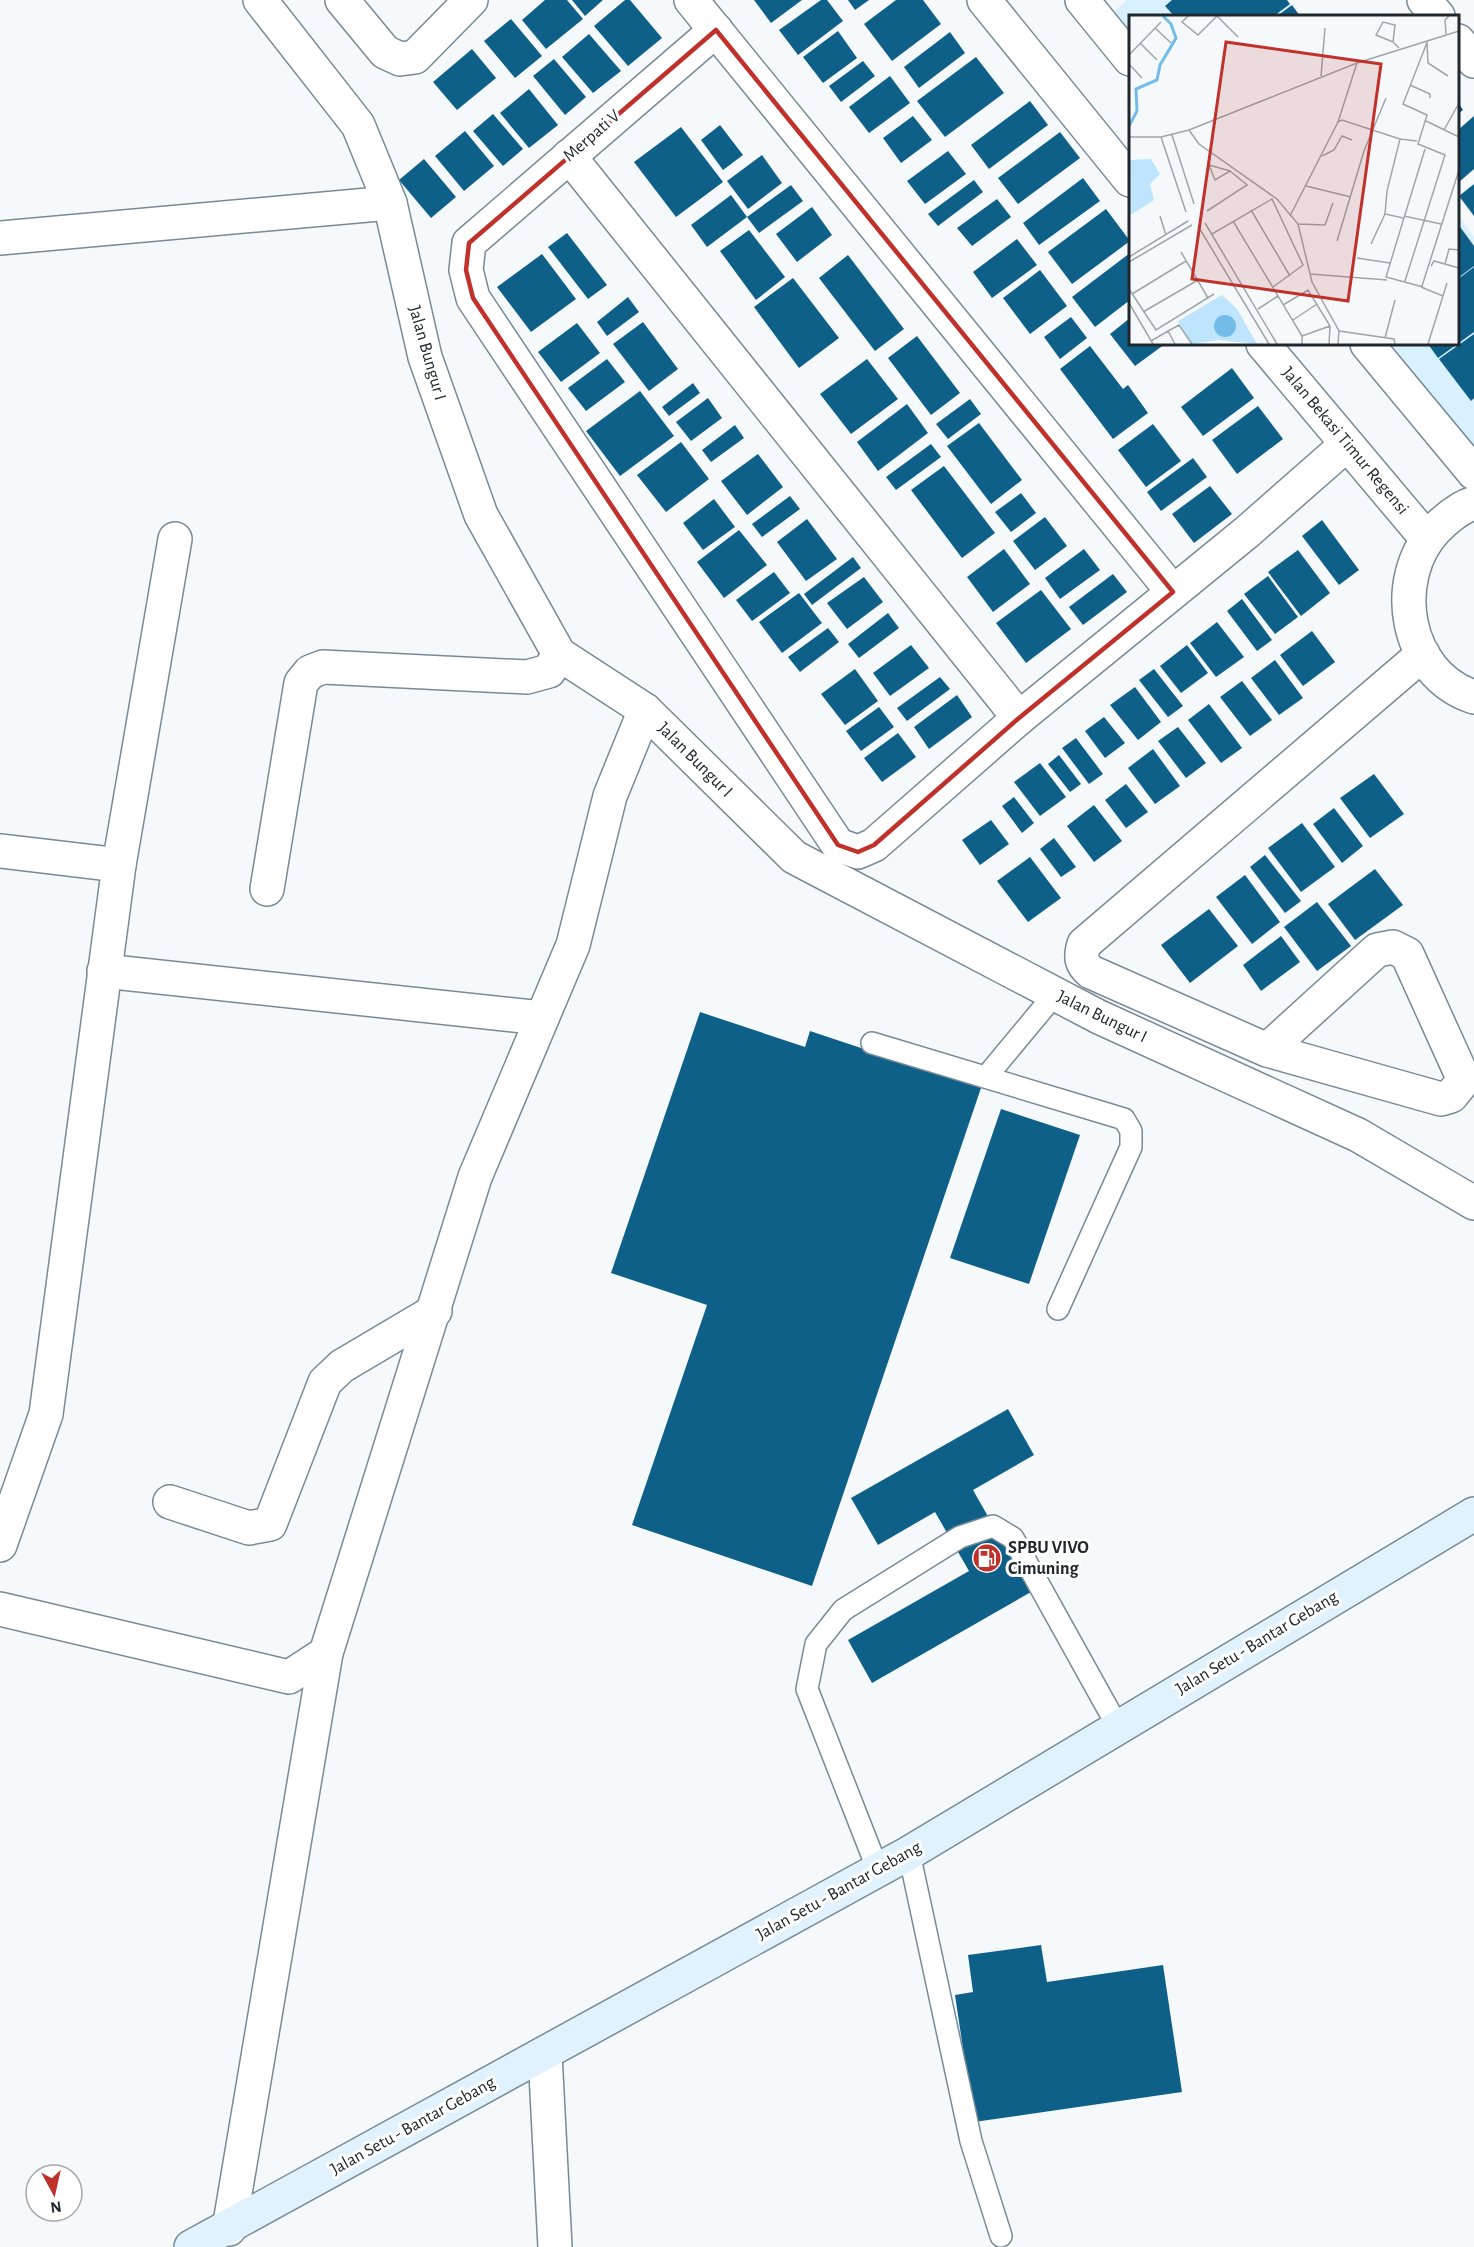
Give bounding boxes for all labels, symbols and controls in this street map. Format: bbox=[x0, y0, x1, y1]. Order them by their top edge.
inset map bbox=[1129, 15, 1459, 345]
street label: Merpati V bbox=[560, 106, 624, 165]
street label: Jalan Bungur I bbox=[405, 304, 449, 402]
street label: Jalan Bekasi Timur Regensi bbox=[1278, 364, 1412, 518]
street label: Jalan Bungur I bbox=[654, 719, 736, 801]
street label: Jalan Bungur I bbox=[1054, 987, 1150, 1047]
place label: SPBU VIVO Cimuning bbox=[1008, 1539, 1089, 1578]
fuel station icon: SPBU VIVO Cimuning bbox=[971, 1542, 1003, 1574]
street label: Jalan Setu - Bantar Gebang bbox=[1173, 1587, 1341, 1698]
street label: Jalan Setu - Bantar Gebang bbox=[754, 1838, 925, 1944]
street label: Jalan Setu - Bantar Gebang bbox=[328, 2073, 499, 2179]
north arrow bbox=[24, 2163, 84, 2223]
text: N bbox=[49, 2198, 63, 2216]

